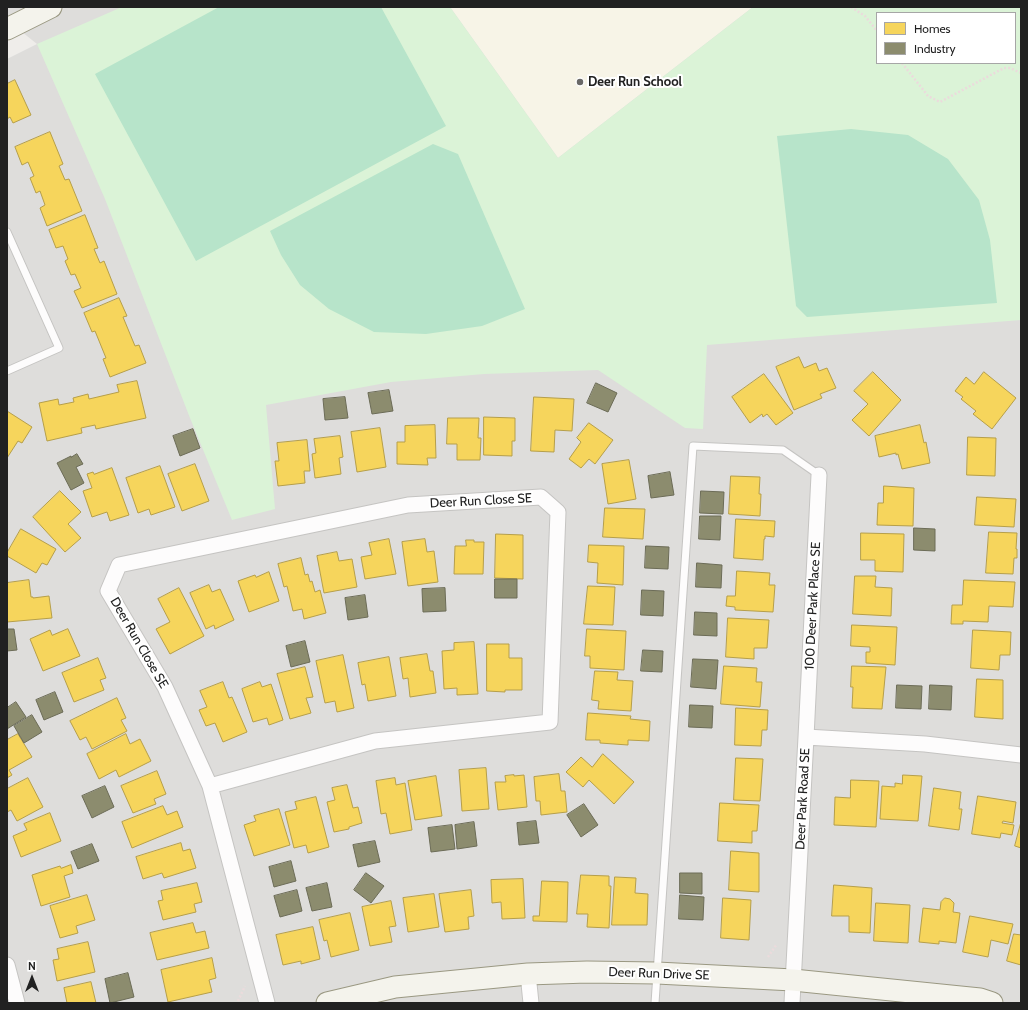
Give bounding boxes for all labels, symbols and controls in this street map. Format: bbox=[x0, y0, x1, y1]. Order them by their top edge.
legend bbox=[876, 12, 1016, 64]
text: Homes bbox=[914, 21, 951, 36]
text: Industry bbox=[914, 41, 955, 56]
place label: Deer Run School bbox=[588, 74, 682, 90]
marker: Deer Run School bbox=[575, 77, 585, 87]
street label: Deer Run Close SE bbox=[430, 491, 532, 511]
street label: 100 Deer Park Place SE bbox=[802, 542, 824, 670]
street label: Deer Run Close SE bbox=[107, 595, 171, 691]
street label: Deer Park Road SE bbox=[793, 748, 813, 850]
north arrow bbox=[12, 958, 52, 998]
text: N bbox=[28, 959, 36, 973]
street label: Deer Run Drive SE bbox=[608, 964, 710, 984]

